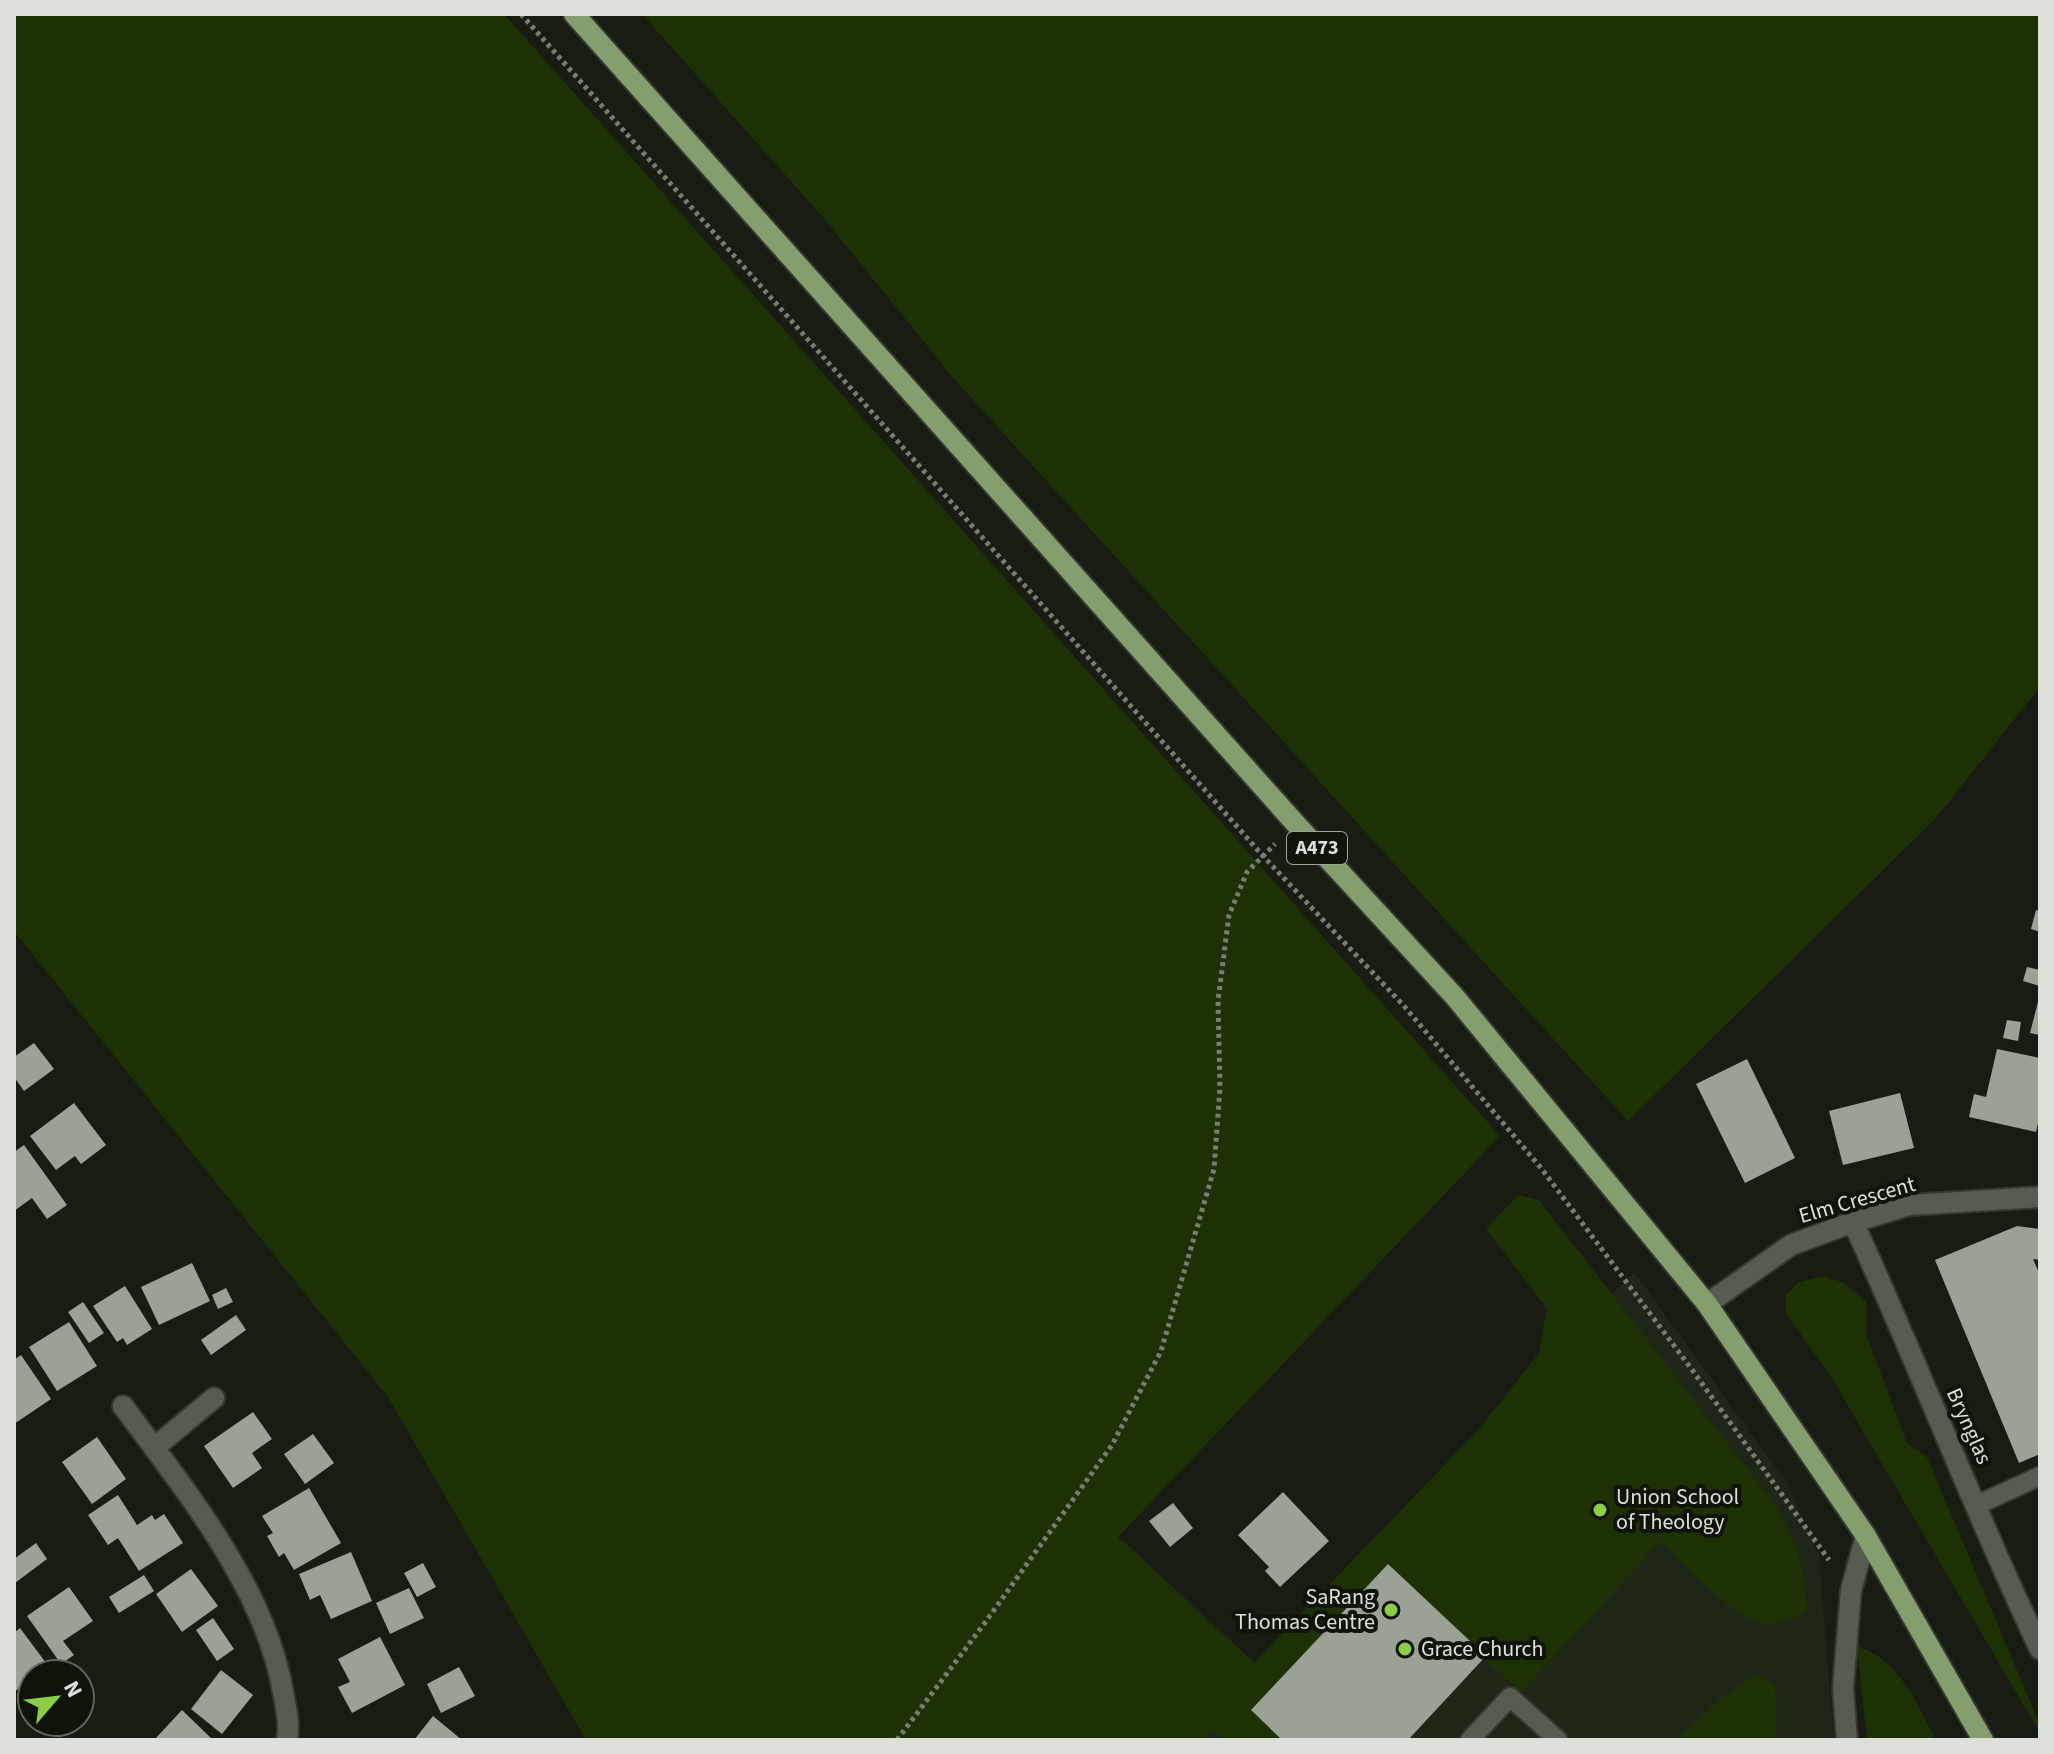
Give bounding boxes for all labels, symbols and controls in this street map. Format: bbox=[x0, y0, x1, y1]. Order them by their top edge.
road number: A473 bbox=[1287, 832, 1347, 864]
street label: Elm Crescent bbox=[1795, 1168, 1920, 1232]
street label: Brynglas bbox=[1938, 1383, 2000, 1469]
place label: Union School of Theology bbox=[1616, 1481, 1739, 1538]
marker: Union School of Theology bbox=[1591, 1501, 1609, 1519]
place label: SaRang Thomas Centre bbox=[1235, 1581, 1375, 1638]
marker: SaRang Thomas Centre bbox=[1382, 1601, 1400, 1619]
place label: Grace Church bbox=[1421, 1633, 1544, 1665]
marker: Grace Church bbox=[1396, 1640, 1414, 1658]
north arrow bbox=[16, 1658, 96, 1738]
text: N bbox=[55, 1675, 90, 1703]

